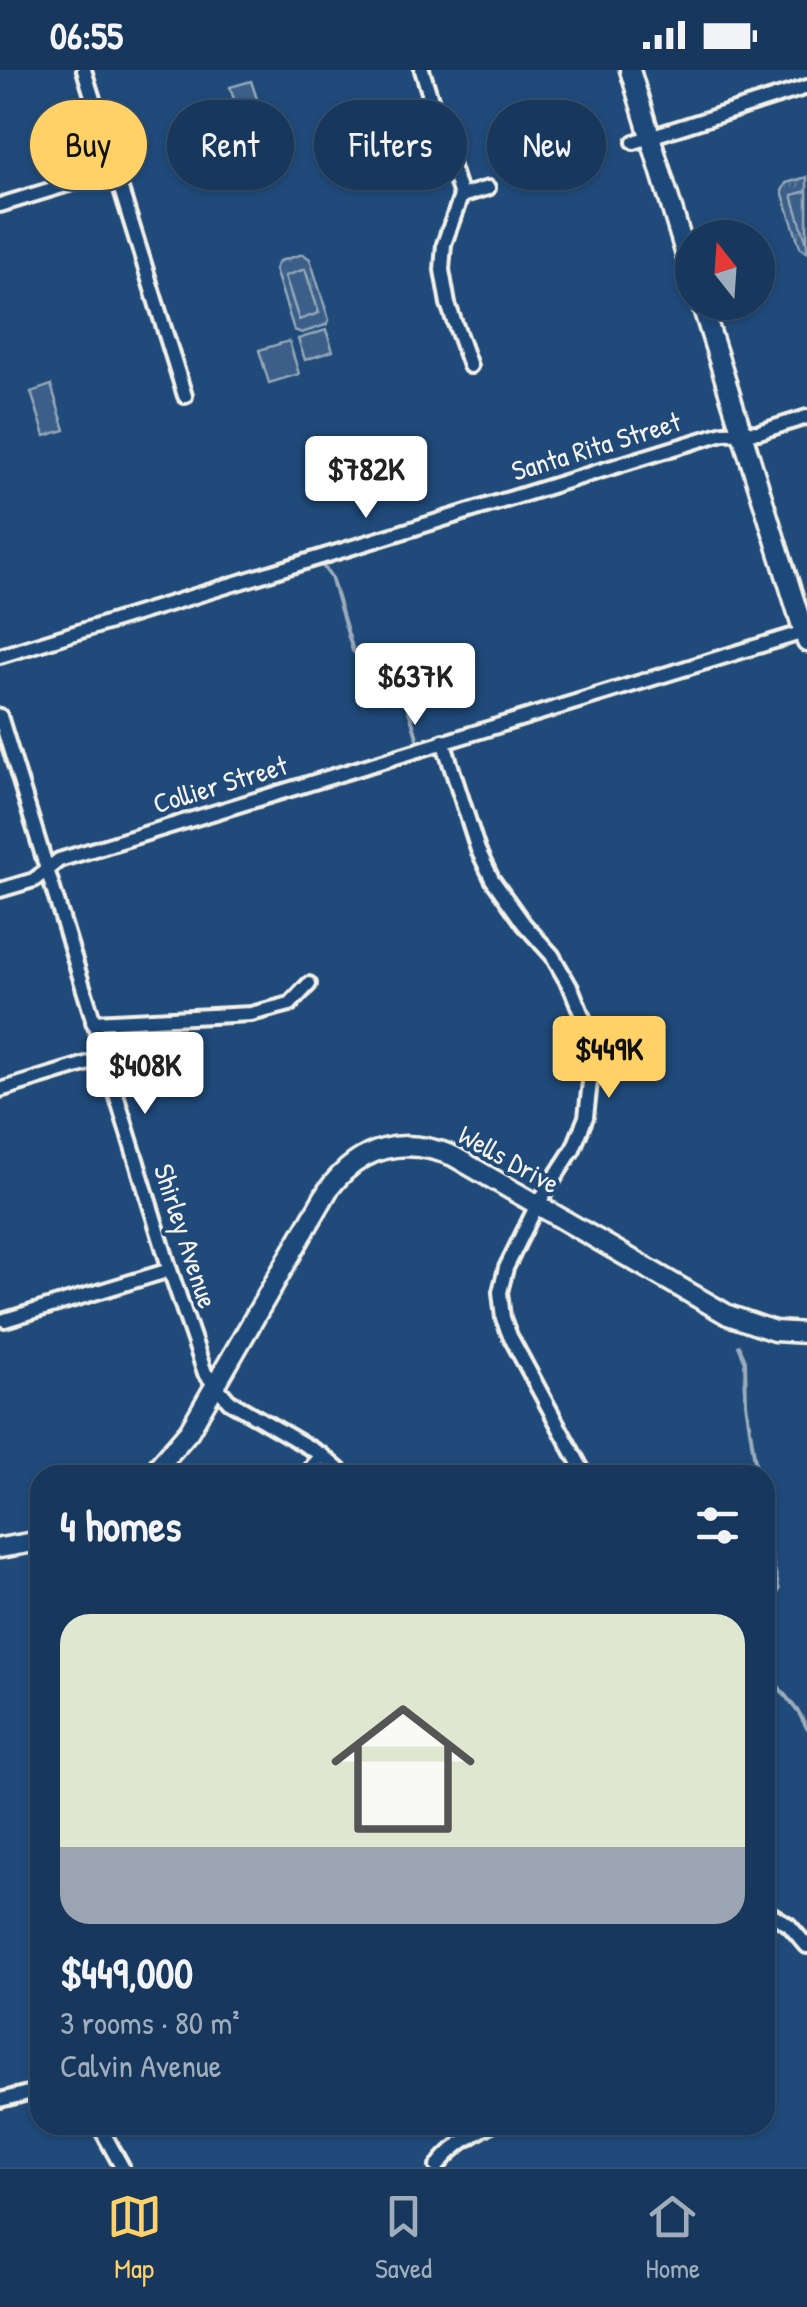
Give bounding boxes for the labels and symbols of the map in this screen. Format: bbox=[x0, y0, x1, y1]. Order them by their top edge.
north arrow bbox=[675, 220, 775, 320]
street label: Santa Rita Street bbox=[507, 402, 685, 490]
pin: $782K bbox=[296, 436, 436, 521]
pin: $637K bbox=[345, 643, 485, 728]
street label: Collier Street bbox=[148, 745, 292, 822]
pin: $449K bbox=[539, 1016, 679, 1101]
pin: $408K bbox=[75, 1032, 215, 1117]
street label: Wells Drive bbox=[452, 1116, 566, 1202]
street label: Shirley Avenue bbox=[145, 1159, 227, 1313]

